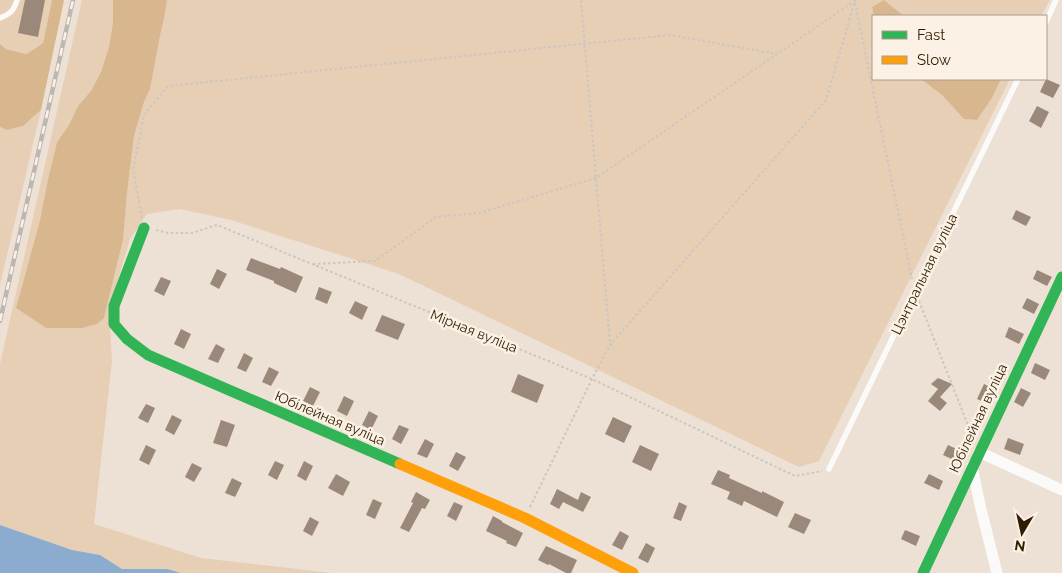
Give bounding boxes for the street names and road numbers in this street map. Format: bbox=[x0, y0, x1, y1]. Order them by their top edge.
street label: Цэнтральная вуліца bbox=[888, 211, 960, 337]
street label: Мірная вуліца bbox=[428, 306, 520, 356]
street label: Юбілейная вуліца bbox=[946, 361, 1010, 475]
street label: Юбілейная вуліца bbox=[272, 388, 388, 448]

